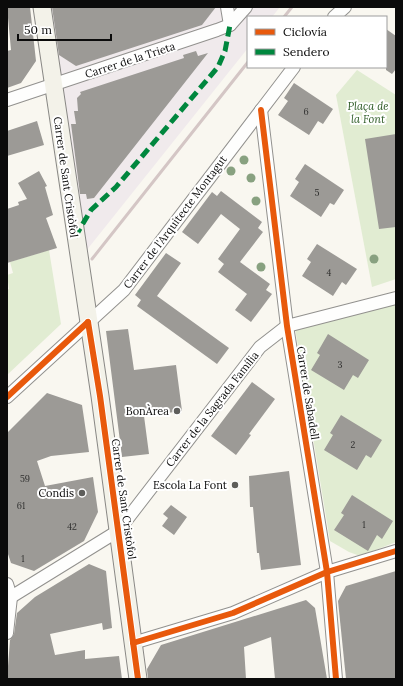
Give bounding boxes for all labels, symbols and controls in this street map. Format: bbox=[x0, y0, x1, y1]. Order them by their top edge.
scale bar bbox=[18, 16, 111, 42]
legend bbox=[247, 16, 387, 68]
text: 50 m bbox=[24, 22, 52, 37]
text: Ciclovía bbox=[283, 24, 327, 39]
street label: Carrer de la Trieta bbox=[83, 39, 177, 81]
text: Sendero bbox=[283, 44, 329, 59]
park label: Plaça de la Font bbox=[347, 99, 389, 126]
house number: 6 bbox=[303, 106, 309, 117]
street label: Carrer de Sant Cristòfol bbox=[51, 116, 81, 238]
street label: Carrer de l'Arquitecte Montagut bbox=[120, 152, 230, 291]
house number: 5 bbox=[315, 187, 320, 198]
house number: 4 bbox=[327, 267, 332, 278]
street label: Carrer de Sabadell bbox=[294, 345, 322, 441]
street label: Carrer de la Sagrada Família bbox=[162, 348, 262, 470]
house number: 3 bbox=[337, 359, 343, 370]
place label: BonÀrea bbox=[126, 404, 169, 418]
marker: BonÀrea bbox=[172, 406, 182, 416]
street label: Carrer de Sant Cristòfol bbox=[109, 438, 139, 560]
house number: 2 bbox=[351, 439, 356, 450]
house number: 59 bbox=[20, 473, 30, 484]
place label: Escola La Font bbox=[153, 478, 228, 492]
marker: Escola La Font bbox=[230, 480, 240, 490]
place label: Condis bbox=[38, 486, 74, 500]
marker: Condis bbox=[77, 488, 87, 498]
house number: 61 bbox=[17, 500, 25, 511]
house number: 1 bbox=[362, 519, 366, 530]
house number: 42 bbox=[67, 521, 77, 532]
house number: 1 bbox=[21, 553, 25, 564]

